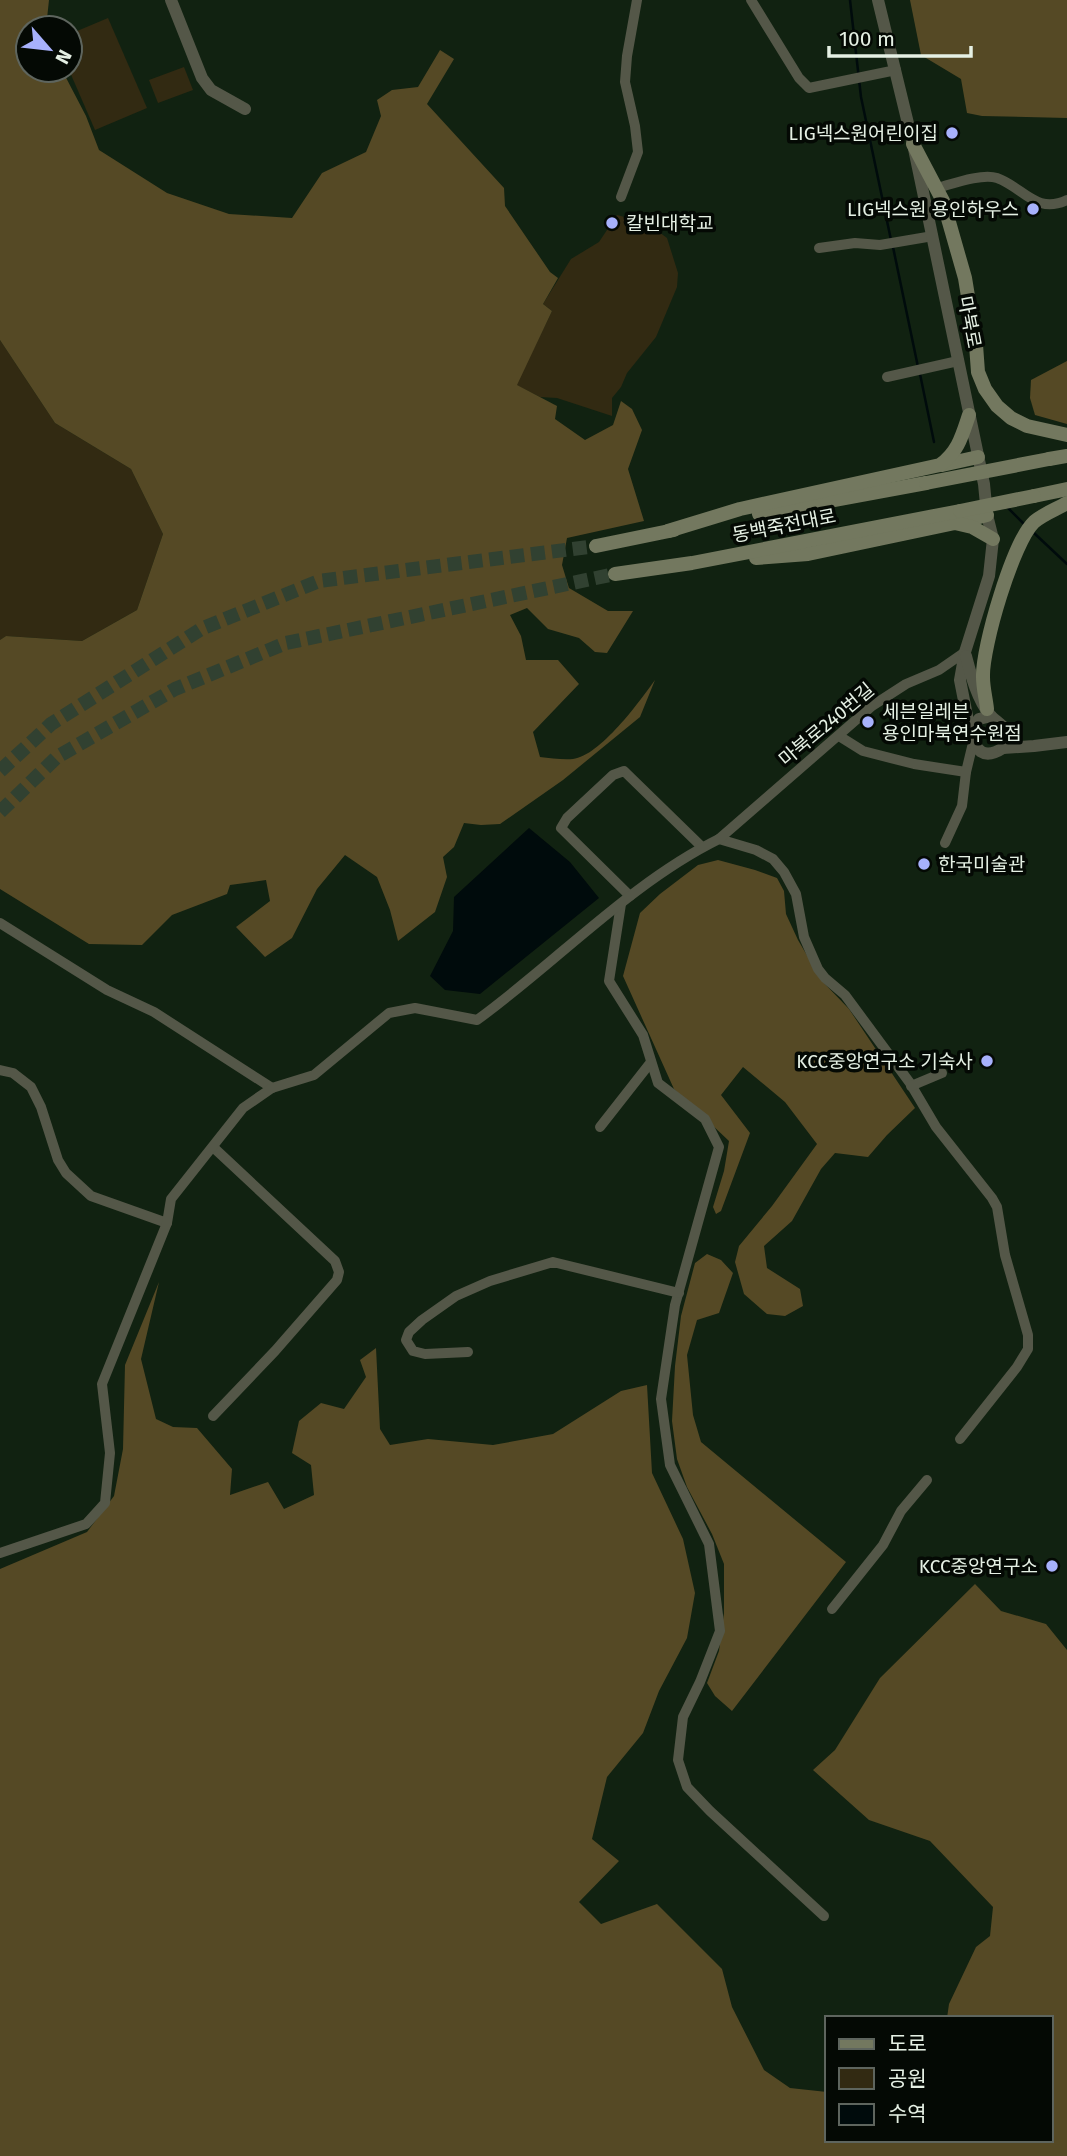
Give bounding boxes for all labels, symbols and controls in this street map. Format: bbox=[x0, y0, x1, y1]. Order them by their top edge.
north arrow bbox=[14, 14, 84, 84]
scale bar bbox=[829, 14, 971, 58]
text: 100 m bbox=[839, 26, 895, 52]
text: N bbox=[50, 46, 77, 68]
place label: LIG넥스원어린이집 bbox=[789, 122, 938, 145]
marker: LIG넥스원어린이집 bbox=[944, 125, 960, 141]
place label: LIG넥스원 용인하우스 bbox=[847, 198, 1019, 221]
marker: LIG넥스원 용인하우스 bbox=[1025, 201, 1041, 217]
place label: 칼빈대학교 bbox=[626, 212, 713, 235]
marker: 칼빈대학교 bbox=[604, 215, 620, 231]
street label: 마북로 bbox=[953, 294, 986, 350]
street label: 동백죽전대로 bbox=[730, 504, 838, 547]
street label: 마북로240번길 bbox=[774, 678, 879, 771]
place label: 세븐일레븐 용인마북연수원점 bbox=[882, 700, 1022, 745]
marker: 세븐일레븐 용인마북연수원점 bbox=[860, 714, 876, 730]
place label: 한국미술관 bbox=[938, 853, 1025, 876]
marker: 한국미술관 bbox=[916, 856, 932, 872]
place label: KCC중앙연구소 기숙사 bbox=[796, 1050, 973, 1073]
marker: KCC중앙연구소 기숙사 bbox=[979, 1053, 995, 1069]
place label: KCC중앙연구소 bbox=[919, 1555, 1038, 1578]
marker: KCC중앙연구소 bbox=[1044, 1558, 1060, 1574]
legend bbox=[825, 2016, 1053, 2142]
text: 도로 bbox=[888, 2031, 927, 2057]
text: 공원 bbox=[888, 2066, 927, 2092]
text: 수역 bbox=[888, 2101, 927, 2127]

